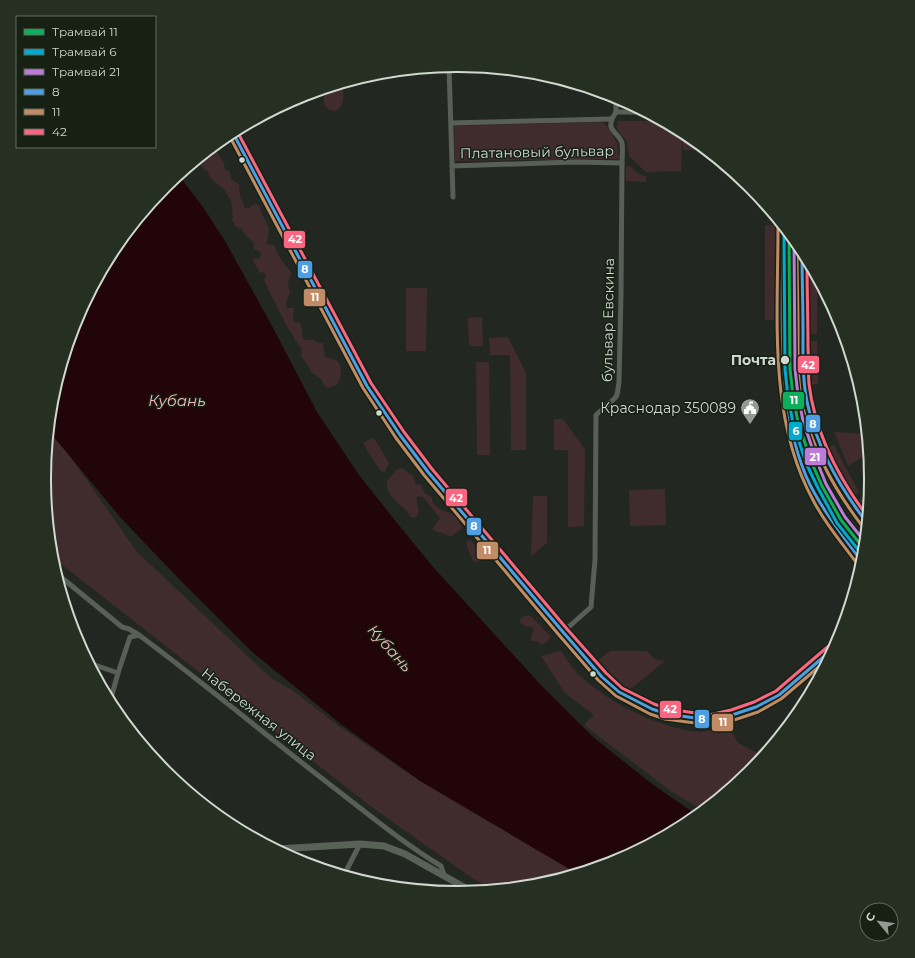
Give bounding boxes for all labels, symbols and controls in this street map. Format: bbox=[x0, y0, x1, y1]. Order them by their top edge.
legend bbox=[16, 16, 156, 148]
text: Трамвай 11 bbox=[52, 24, 118, 39]
text: Трамвай 6 bbox=[52, 44, 117, 59]
text: Трамвай 21 bbox=[52, 64, 120, 79]
text: 8 bbox=[52, 84, 60, 99]
text: 11 bbox=[52, 104, 61, 119]
text: 42 bbox=[52, 124, 67, 139]
street label: Платановый бульвар bbox=[460, 142, 614, 162]
unlabelled marker bbox=[237, 155, 247, 165]
line badge: 42 bbox=[283, 230, 306, 249]
text: 42 bbox=[288, 232, 303, 246]
street label: бульвар Евскина bbox=[598, 258, 618, 382]
line badge: 8 bbox=[297, 260, 313, 279]
text: 8 bbox=[301, 262, 309, 276]
line badge: 11 bbox=[303, 288, 326, 307]
text: 11 bbox=[311, 290, 319, 304]
place label: Почта bbox=[731, 351, 776, 369]
marker: Почта bbox=[779, 354, 791, 366]
line badge: 42 bbox=[797, 355, 820, 374]
text: 42 bbox=[801, 358, 816, 372]
water label: Кубань bbox=[148, 391, 206, 410]
line badge: 11 bbox=[782, 391, 805, 410]
text: 11 bbox=[790, 393, 798, 407]
public building icon: Краснодар 350089 bbox=[739, 397, 761, 425]
place label: Краснодар 350089 bbox=[600, 399, 736, 417]
unlabelled marker bbox=[374, 408, 384, 418]
line badge: 8 bbox=[805, 414, 821, 433]
text: 8 bbox=[809, 417, 817, 431]
line badge: 6 bbox=[788, 421, 803, 441]
text: 6 bbox=[792, 424, 800, 438]
line badge: 21 bbox=[804, 447, 827, 466]
text: 21 bbox=[810, 450, 820, 464]
line badge: 42 bbox=[445, 488, 468, 507]
text: 42 bbox=[449, 491, 464, 505]
line badge: 8 bbox=[466, 517, 482, 536]
text: 8 bbox=[470, 519, 478, 533]
line badge: 11 bbox=[476, 541, 499, 560]
text: 11 bbox=[483, 543, 491, 557]
water label: Кубань bbox=[364, 620, 416, 676]
street label: Набережная улица bbox=[198, 664, 320, 764]
unlabelled marker bbox=[588, 669, 598, 679]
line badge: 42 bbox=[659, 700, 682, 719]
text: 42 bbox=[663, 702, 678, 716]
line badge: 8 bbox=[694, 709, 710, 729]
text: 8 bbox=[698, 712, 706, 726]
line badge: 11 bbox=[711, 713, 734, 732]
text: 11 bbox=[719, 715, 727, 729]
north arrow bbox=[859, 902, 899, 942]
text: С bbox=[862, 910, 878, 924]

